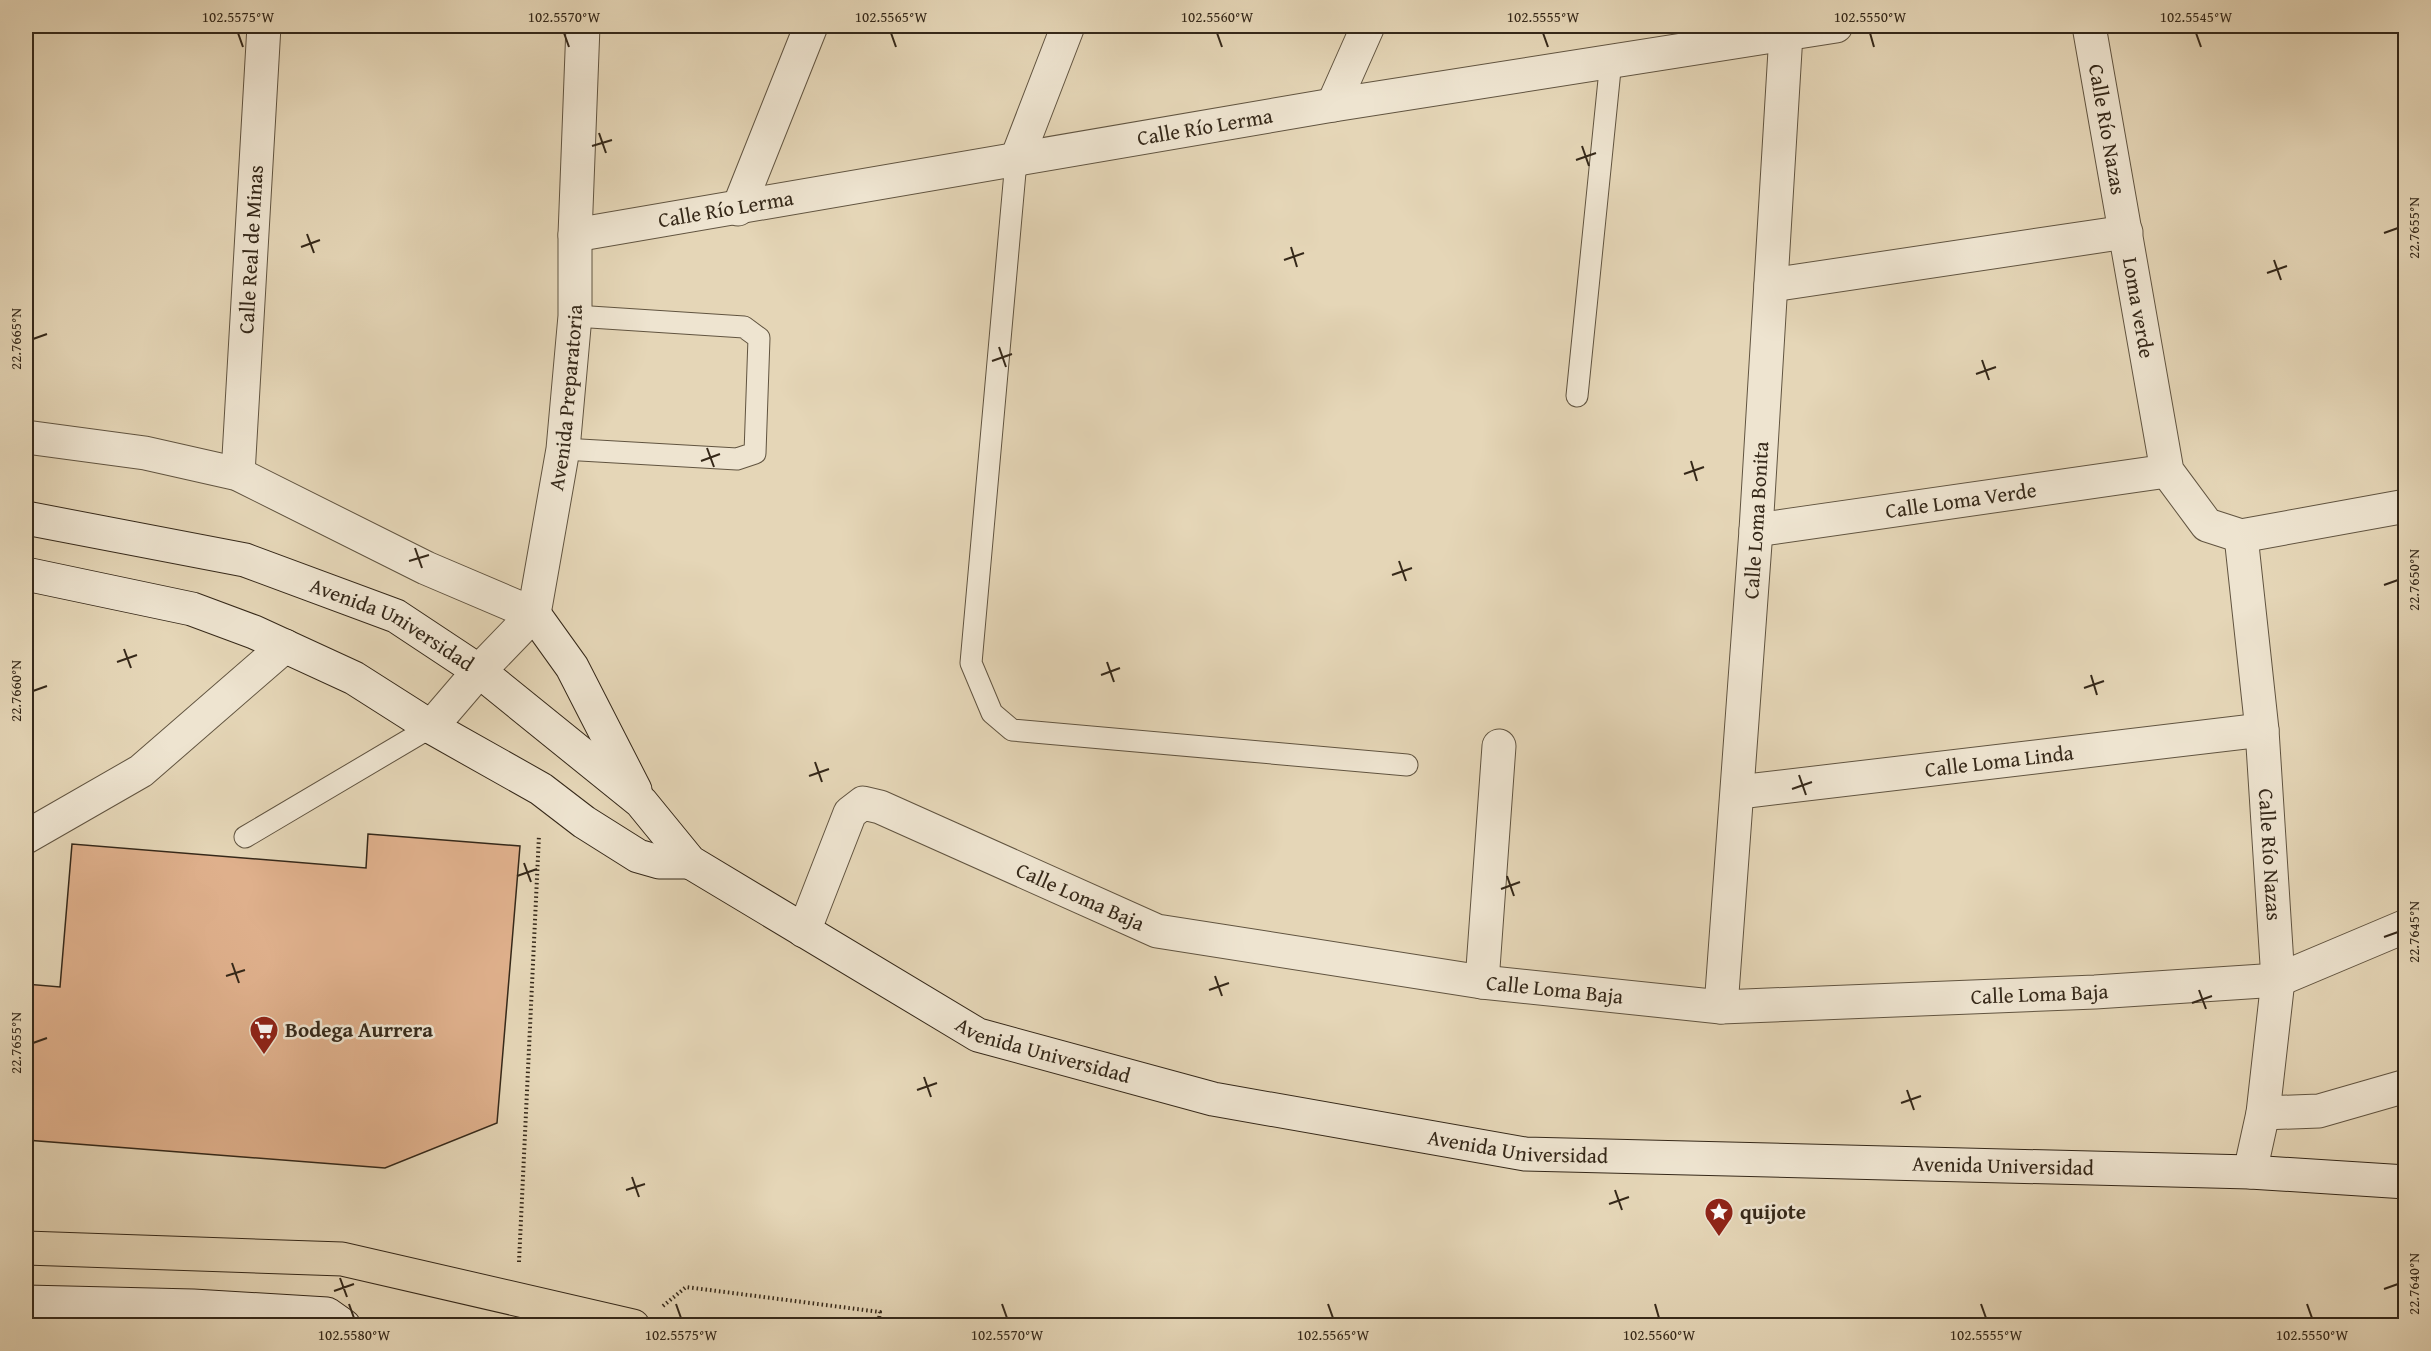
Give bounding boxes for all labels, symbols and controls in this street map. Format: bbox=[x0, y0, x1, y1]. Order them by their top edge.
text: 102.5575°W bbox=[202, 6, 274, 27]
text: 102.5570°W bbox=[528, 6, 600, 27]
text: 102.5565°W bbox=[855, 6, 927, 27]
text: 102.5560°W bbox=[1181, 6, 1253, 27]
text: 102.5555°W bbox=[1507, 6, 1579, 27]
text: 102.5550°W bbox=[1834, 6, 1906, 27]
text: 102.5545°W bbox=[2160, 6, 2232, 27]
street label: Calle Río Nazas bbox=[2081, 62, 2134, 197]
street label: Calle Río Lerma bbox=[1135, 100, 1275, 153]
street label: Calle Real de Minas bbox=[230, 164, 271, 335]
street label: Calle Río Lerma bbox=[656, 182, 796, 235]
text: 22.7655°N bbox=[2403, 197, 2424, 259]
street label: Loma verde bbox=[2115, 255, 2163, 361]
street label: Avenida Preparatoria bbox=[540, 305, 590, 493]
text: 22.7665°N bbox=[5, 308, 26, 370]
street label: Calle Loma Bonita bbox=[1735, 440, 1776, 600]
street label: Calle Loma Verde bbox=[1883, 474, 2039, 526]
text: 22.7650°N bbox=[2403, 549, 2424, 611]
street label: Avenida Universidad bbox=[306, 569, 481, 679]
text: 22.7660°N bbox=[5, 660, 26, 722]
street label: Calle Loma Linda bbox=[1923, 736, 2075, 785]
street label: Calle Río Nazas bbox=[2251, 788, 2290, 922]
street label: Calle Loma Baja bbox=[1011, 854, 1150, 939]
text: 22.7645°N bbox=[2403, 901, 2424, 963]
street label: Calle Loma Baja bbox=[1485, 967, 1625, 1012]
street label: Calle Loma Baja bbox=[1970, 975, 2109, 1012]
street label: Avenida Universidad bbox=[950, 1009, 1135, 1091]
text: 22.7655°N bbox=[5, 1012, 26, 1074]
supermarket icon: Bodega Aurrera bbox=[248, 1014, 280, 1056]
place label: Bodega Aurrera bbox=[285, 1014, 433, 1045]
street label: Avenida Universidad bbox=[1425, 1121, 1609, 1171]
street label: Avenida Universidad bbox=[1912, 1148, 2095, 1183]
place icon: quijote bbox=[1703, 1196, 1735, 1238]
place label: quijote bbox=[1740, 1196, 1806, 1227]
text: 22.7640°N bbox=[2403, 1253, 2424, 1315]
text: 102.5580°W bbox=[318, 1324, 390, 1345]
text: 102.5575°W bbox=[645, 1324, 717, 1345]
text: 102.5570°W bbox=[971, 1324, 1043, 1345]
text: 102.5565°W bbox=[1297, 1324, 1369, 1345]
text: 102.5560°W bbox=[1623, 1324, 1695, 1345]
text: 102.5555°W bbox=[1950, 1324, 2022, 1345]
text: 102.5550°W bbox=[2276, 1324, 2348, 1345]

